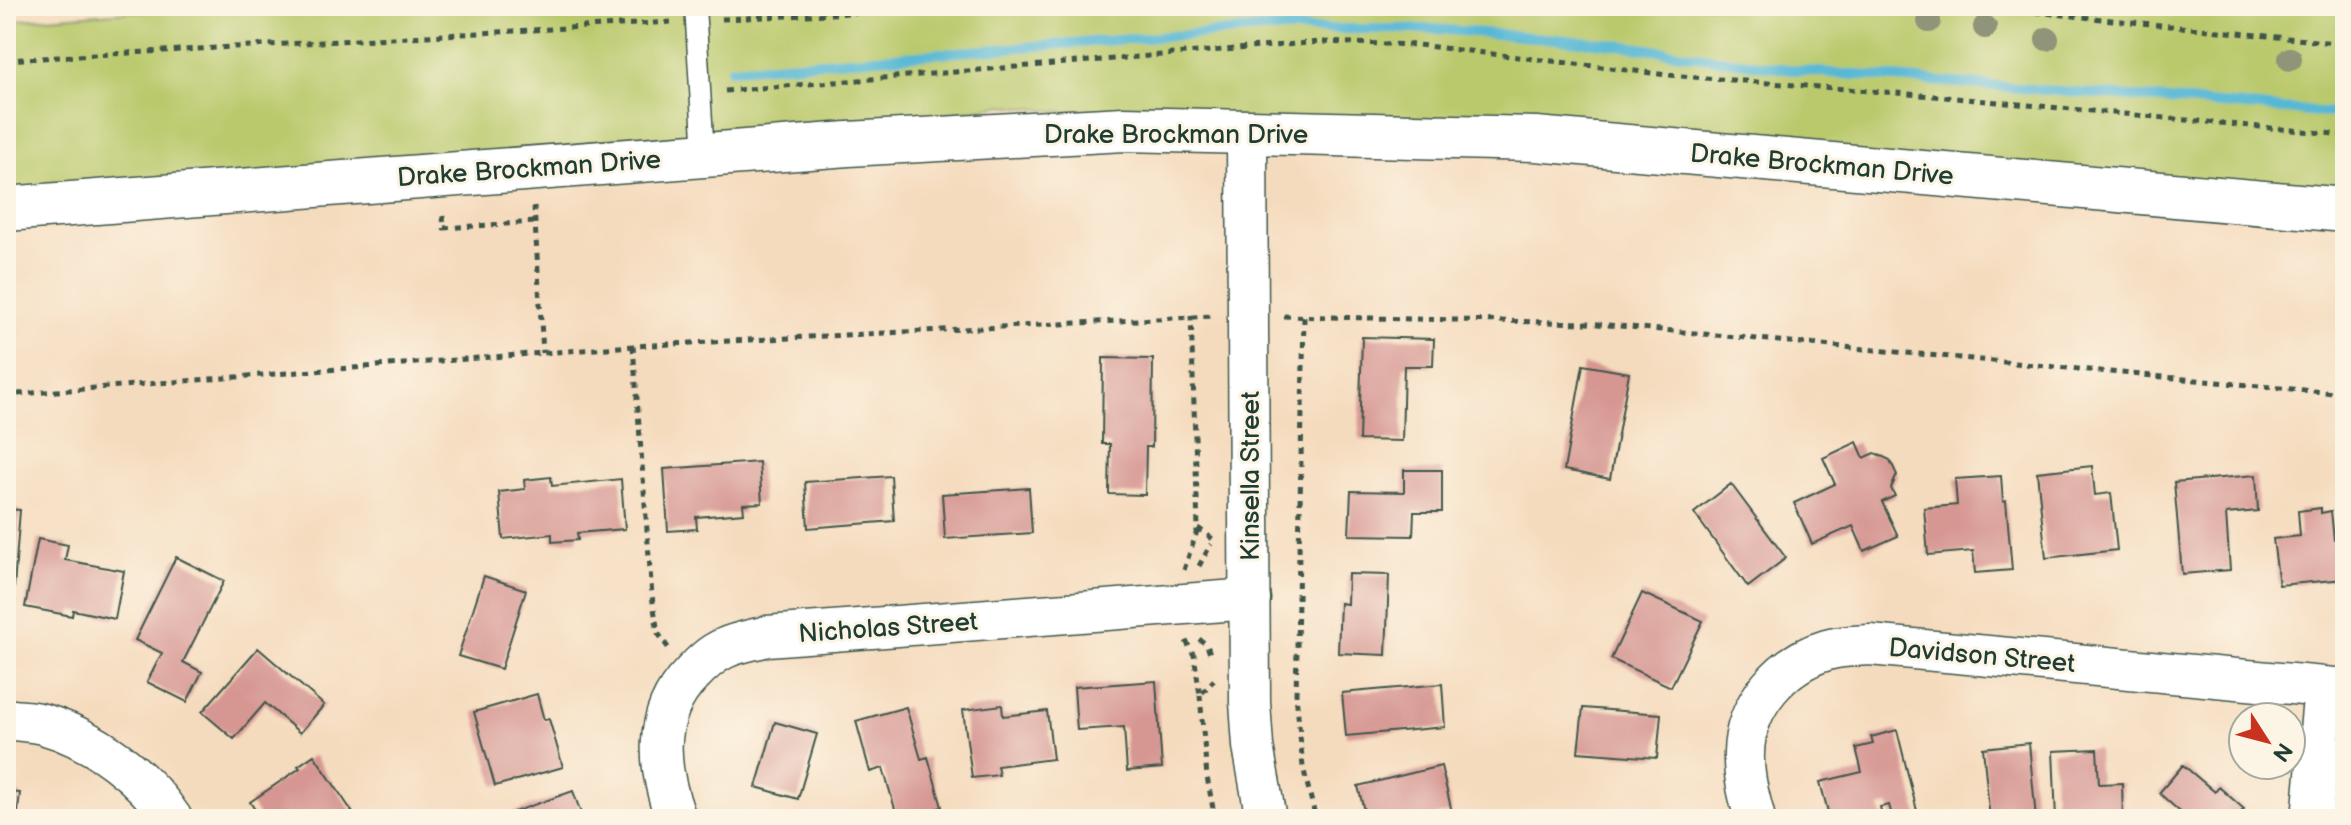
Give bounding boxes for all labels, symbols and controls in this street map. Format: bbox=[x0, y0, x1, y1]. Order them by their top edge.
street label: Drake Brockman Drive bbox=[1044, 120, 1308, 151]
street label: Drake Brockman Drive bbox=[1689, 139, 1955, 192]
street label: Drake Brockman Drive bbox=[396, 145, 662, 194]
street label: Kinsella Street bbox=[1236, 391, 1267, 561]
street label: Nicholas Street bbox=[797, 607, 979, 650]
street label: Davidson Street bbox=[1887, 633, 2076, 680]
north arrow bbox=[2227, 701, 2307, 781]
text: N bbox=[2266, 737, 2298, 766]

